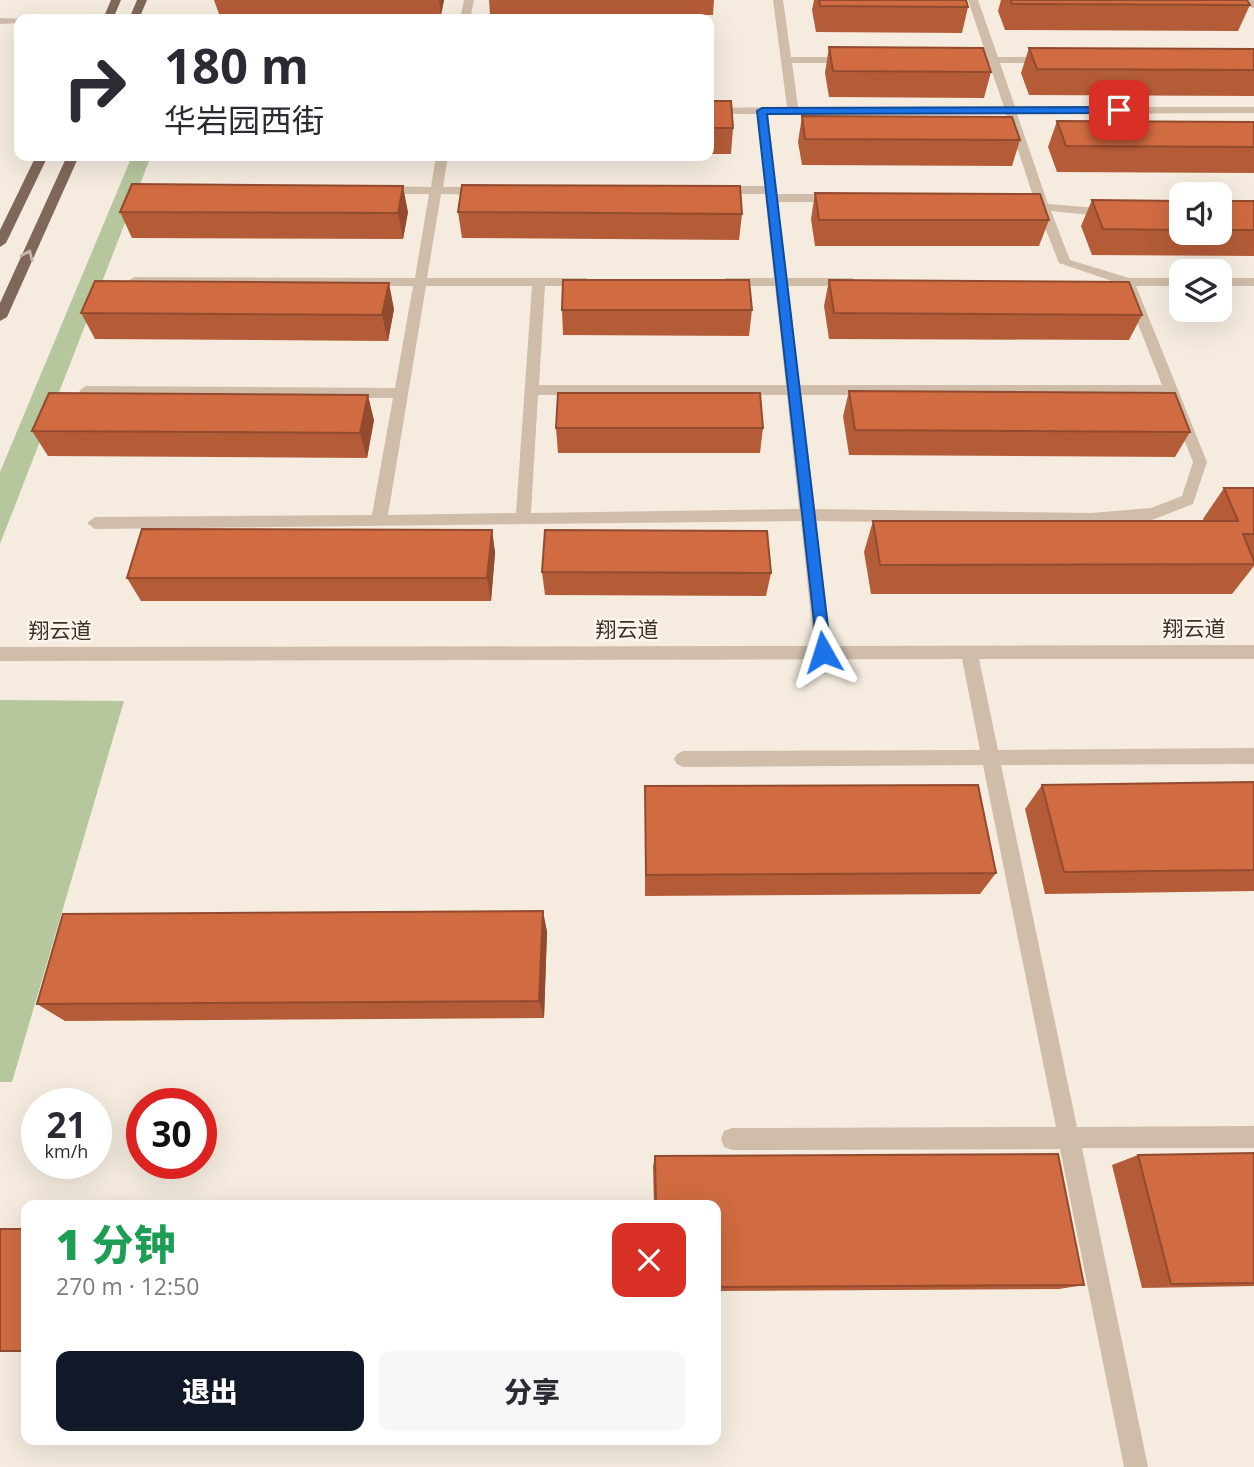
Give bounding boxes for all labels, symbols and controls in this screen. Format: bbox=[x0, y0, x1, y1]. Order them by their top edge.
text: 180 m bbox=[164, 32, 309, 98]
icon: right bbox=[49, 42, 140, 133]
pin bbox=[1089, 80, 1149, 140]
icon: arrive bbox=[1100, 91, 1138, 129]
text: 华岩园西街 bbox=[164, 98, 324, 141]
map controls bbox=[1169, 182, 1232, 322]
button: sound bbox=[1169, 182, 1232, 245]
one-way arrow bbox=[20, 250, 34, 262]
button: layers bbox=[1169, 259, 1232, 322]
street label: 翔云道 bbox=[1163, 614, 1226, 642]
street label: 翔云道 bbox=[596, 615, 659, 643]
position arrow bbox=[786, 615, 860, 689]
street label: 翔云道 bbox=[29, 616, 92, 644]
speed limit sign: 30 bbox=[126, 1088, 217, 1179]
text: 21 bbox=[46, 1101, 87, 1148]
text: km/h bbox=[45, 1139, 88, 1163]
text: 1 分钟 bbox=[56, 1215, 176, 1272]
button: close bbox=[612, 1223, 686, 1297]
text: 270 m · 12:50 bbox=[56, 1270, 199, 1302]
button: 退出 bbox=[56, 1351, 364, 1431]
button: 分享 bbox=[378, 1351, 686, 1431]

